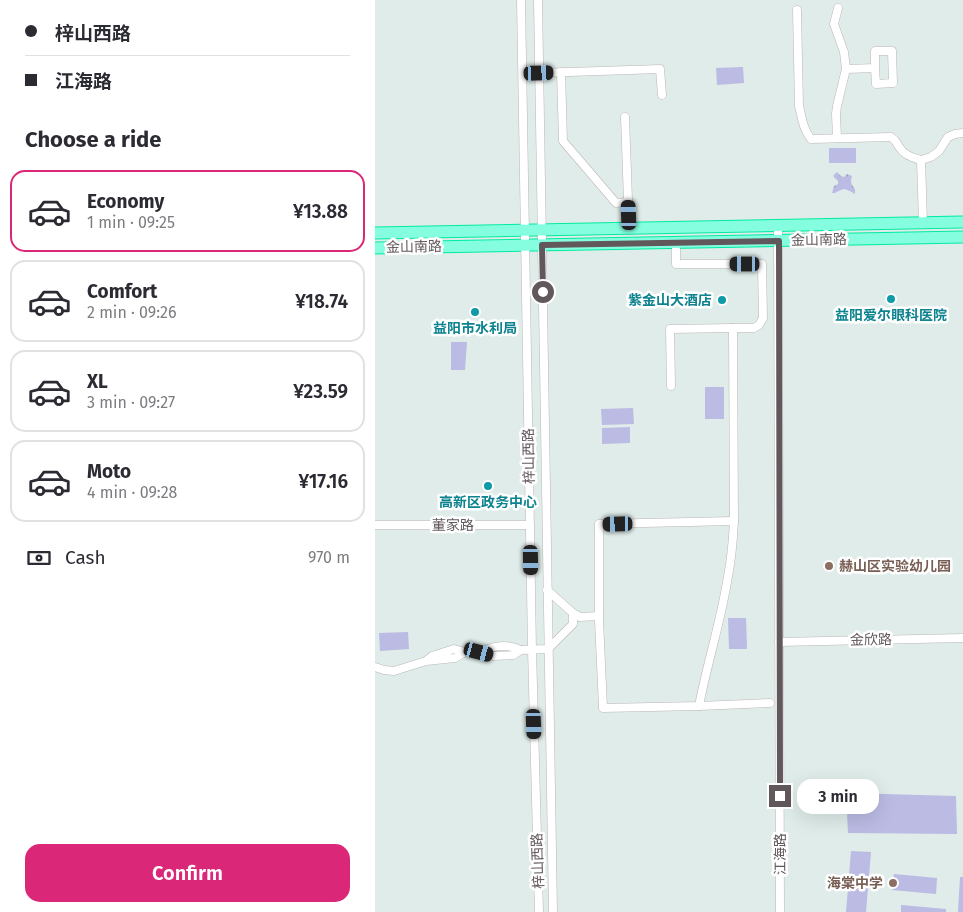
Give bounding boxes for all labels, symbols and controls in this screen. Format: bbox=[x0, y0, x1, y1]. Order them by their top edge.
text: 梓山西路 bbox=[55, 22, 131, 45]
car bbox=[523, 65, 554, 81]
text: 江海路 bbox=[55, 70, 112, 93]
text: Choose a ride bbox=[25, 126, 161, 153]
icon: car bbox=[27, 189, 72, 234]
text: Economy bbox=[87, 190, 164, 213]
text: ¥13.88 bbox=[293, 200, 348, 223]
car bbox=[620, 200, 637, 230]
text: 1 min · 09:25 bbox=[87, 213, 175, 232]
street label: 金山南路 bbox=[791, 231, 847, 249]
street label: 金山南路 bbox=[386, 238, 442, 256]
car bbox=[730, 257, 760, 272]
icon: car bbox=[27, 279, 72, 324]
text: Comfort bbox=[87, 280, 157, 303]
route start bbox=[532, 281, 554, 303]
text: ¥18.74 bbox=[295, 290, 348, 313]
place label: 紫金山大酒店 bbox=[628, 292, 712, 309]
marker: 益阳爱尔眼科医院 bbox=[885, 293, 897, 305]
marker: 紫金山大酒店 bbox=[716, 294, 728, 306]
text: 2 min · 09:26 bbox=[87, 303, 177, 322]
marker: 益阳市水利局 bbox=[469, 306, 481, 318]
place label: 益阳爱尔眼科医院 bbox=[835, 307, 947, 324]
place label: 益阳市水利局 bbox=[433, 320, 517, 337]
icon: car bbox=[27, 369, 72, 414]
text: XL bbox=[87, 370, 108, 393]
text: ¥23.59 bbox=[293, 380, 348, 403]
text: 3 min · 09:27 bbox=[87, 393, 175, 412]
street label: 梓山西路 bbox=[520, 428, 538, 484]
icon: car bbox=[27, 459, 72, 504]
text: Moto bbox=[87, 460, 131, 483]
text: ¥17.16 bbox=[299, 470, 348, 493]
marker: 高新区政务中心 bbox=[482, 480, 494, 492]
text: 4 min · 09:28 bbox=[87, 483, 177, 502]
place label: 高新区政务中心 bbox=[439, 494, 537, 511]
car bbox=[602, 516, 633, 532]
street label: 董家路 bbox=[432, 517, 474, 534]
icon: cash bbox=[25, 544, 53, 572]
car bbox=[523, 545, 538, 575]
text: Cash bbox=[65, 546, 106, 569]
text: 970 m bbox=[308, 548, 350, 567]
place label: 赫山区实验幼儿园 bbox=[839, 558, 951, 575]
marker: 赫山区实验幼儿园 bbox=[823, 560, 835, 572]
street label: 金欣路 bbox=[850, 631, 892, 649]
car bbox=[462, 641, 495, 663]
car bbox=[525, 709, 542, 739]
callout: 3 min bbox=[797, 778, 880, 814]
route end bbox=[769, 785, 791, 807]
text: 3 min bbox=[818, 787, 858, 806]
street label: 梓山西路 bbox=[529, 833, 547, 889]
street label: 江海路 bbox=[772, 833, 789, 875]
button: Confirm bbox=[25, 844, 350, 902]
place label: 海棠中学 bbox=[827, 875, 883, 892]
marker: 海棠中学 bbox=[887, 877, 899, 889]

